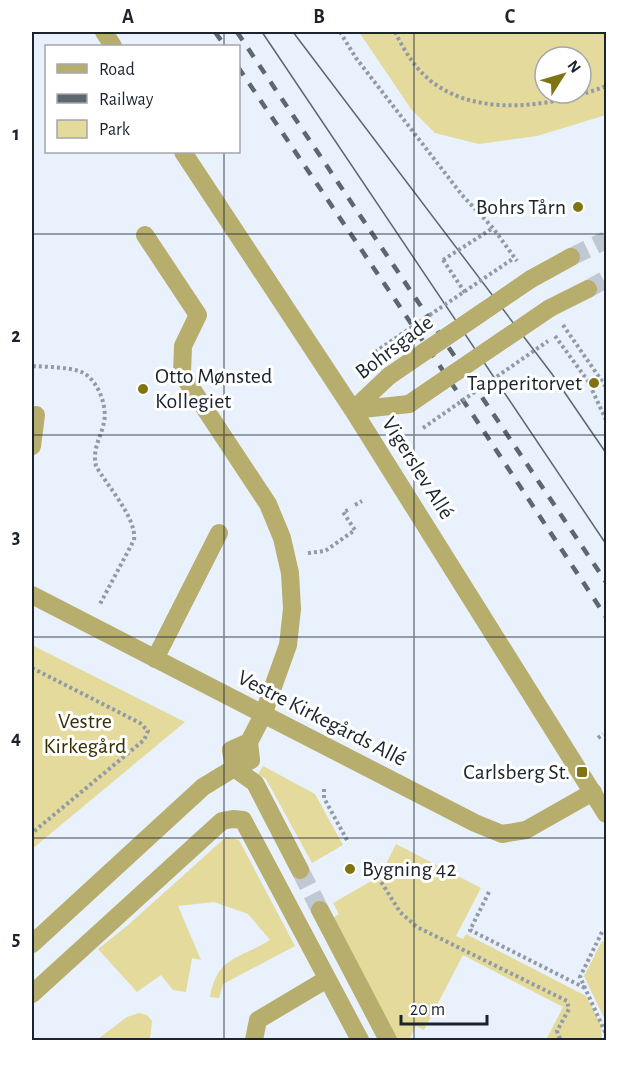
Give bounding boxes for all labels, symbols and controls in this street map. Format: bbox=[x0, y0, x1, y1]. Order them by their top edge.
text: A bbox=[122, 7, 134, 27]
text: B bbox=[313, 7, 325, 27]
text: C bbox=[505, 7, 516, 27]
legend bbox=[45, 45, 240, 153]
north arrow bbox=[533, 45, 593, 105]
text: N bbox=[564, 57, 584, 76]
text: Road bbox=[99, 61, 135, 79]
text: Railway bbox=[99, 91, 154, 109]
text: Park bbox=[99, 121, 131, 139]
text: 1 bbox=[12, 124, 20, 144]
place label: Bohrs Tårn bbox=[476, 196, 566, 218]
marker: Bohrs Tårn bbox=[571, 200, 585, 214]
street label: Bohrsgade bbox=[351, 311, 437, 383]
text: 2 bbox=[11, 326, 21, 346]
place label: Otto Mønsted Kollegiet bbox=[155, 365, 272, 412]
place label: Tapperitorvet bbox=[467, 372, 582, 394]
marker: Tapperitorvet bbox=[587, 376, 601, 390]
marker: Otto Mønsted Kollegiet bbox=[136, 382, 150, 396]
street label: Vigerslev Allé bbox=[378, 413, 458, 523]
text: 3 bbox=[12, 527, 20, 547]
street label: Vestre Kirkegårds Allé bbox=[234, 666, 410, 770]
park label: Vestre Kirkegård bbox=[44, 710, 126, 757]
text: 4 bbox=[11, 728, 21, 748]
place label: Carlsberg St. bbox=[463, 761, 570, 783]
marker: Carlsberg St. bbox=[575, 765, 589, 779]
place label: Bygning 42 bbox=[362, 858, 456, 880]
marker: Bygning 42 bbox=[343, 862, 357, 876]
text: 5 bbox=[12, 929, 20, 949]
scale bar bbox=[401, 988, 486, 1026]
text: 20 m bbox=[410, 1001, 445, 1019]

